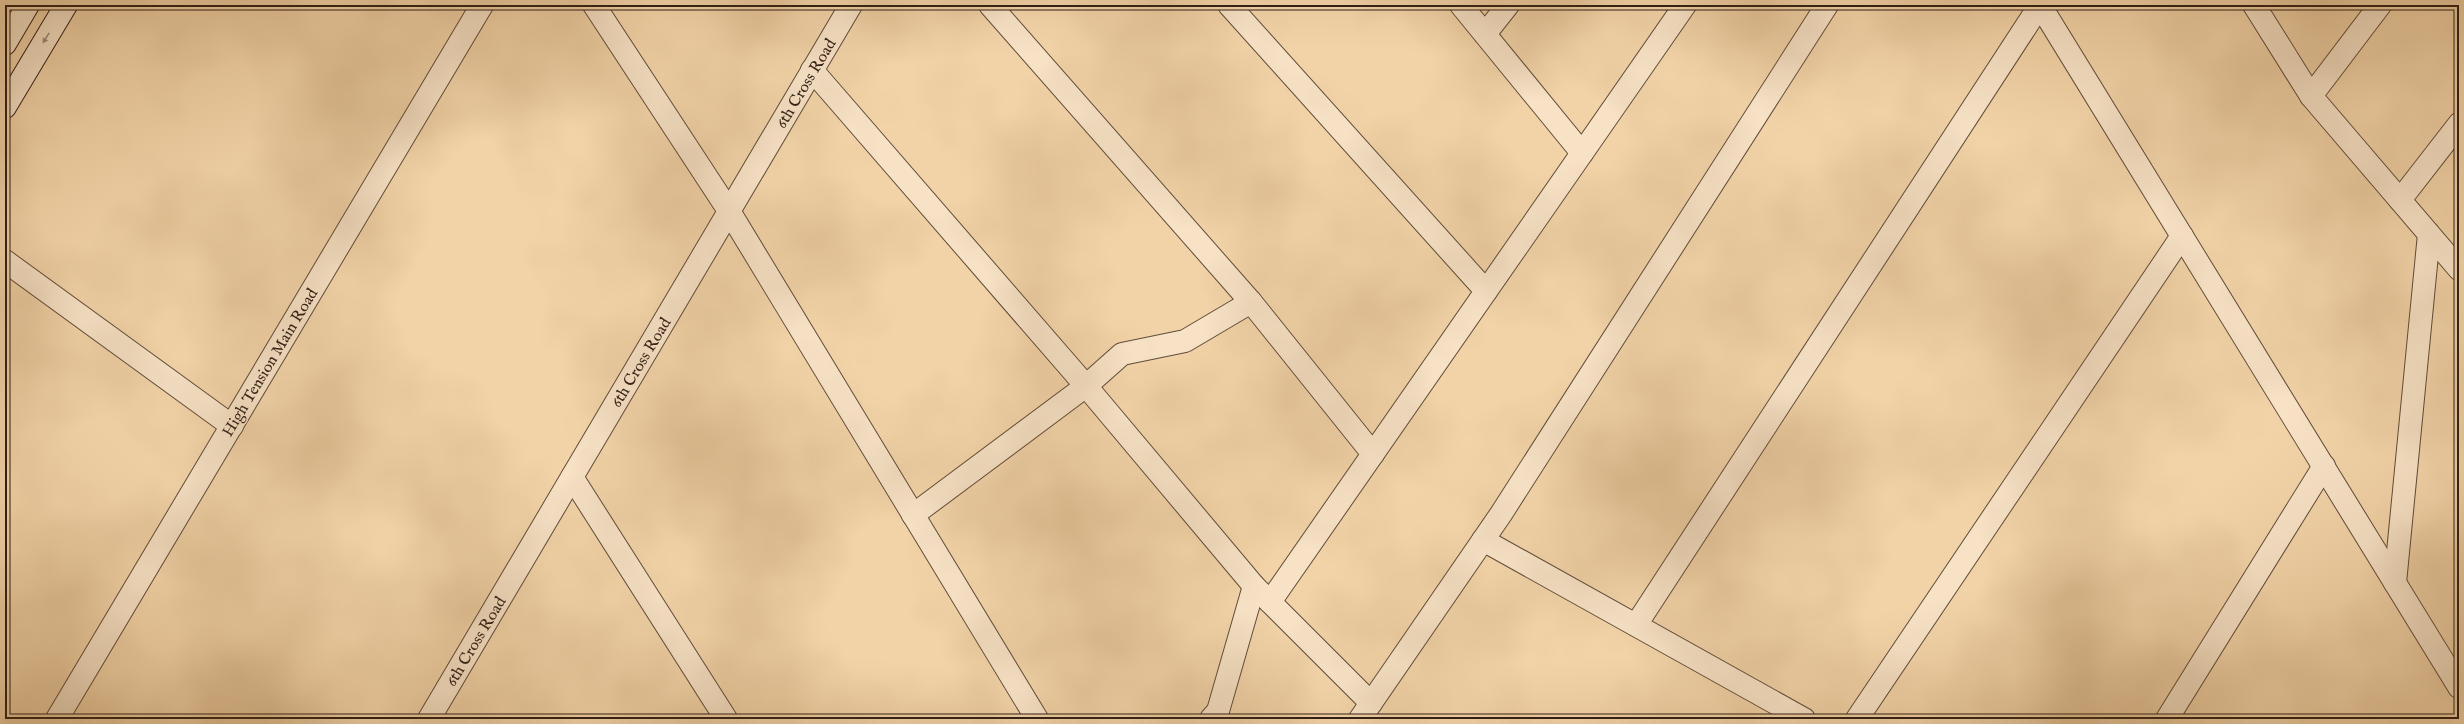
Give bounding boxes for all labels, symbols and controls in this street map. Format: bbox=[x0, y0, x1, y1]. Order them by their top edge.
one-way arrow bbox=[43, 33, 50, 44]
street label: 6th Cross Road bbox=[772, 35, 842, 132]
street label: High Tension Main Road bbox=[218, 285, 323, 441]
street label: 6th Cross Road bbox=[607, 314, 677, 411]
street label: 6th Cross Road bbox=[442, 593, 512, 690]

